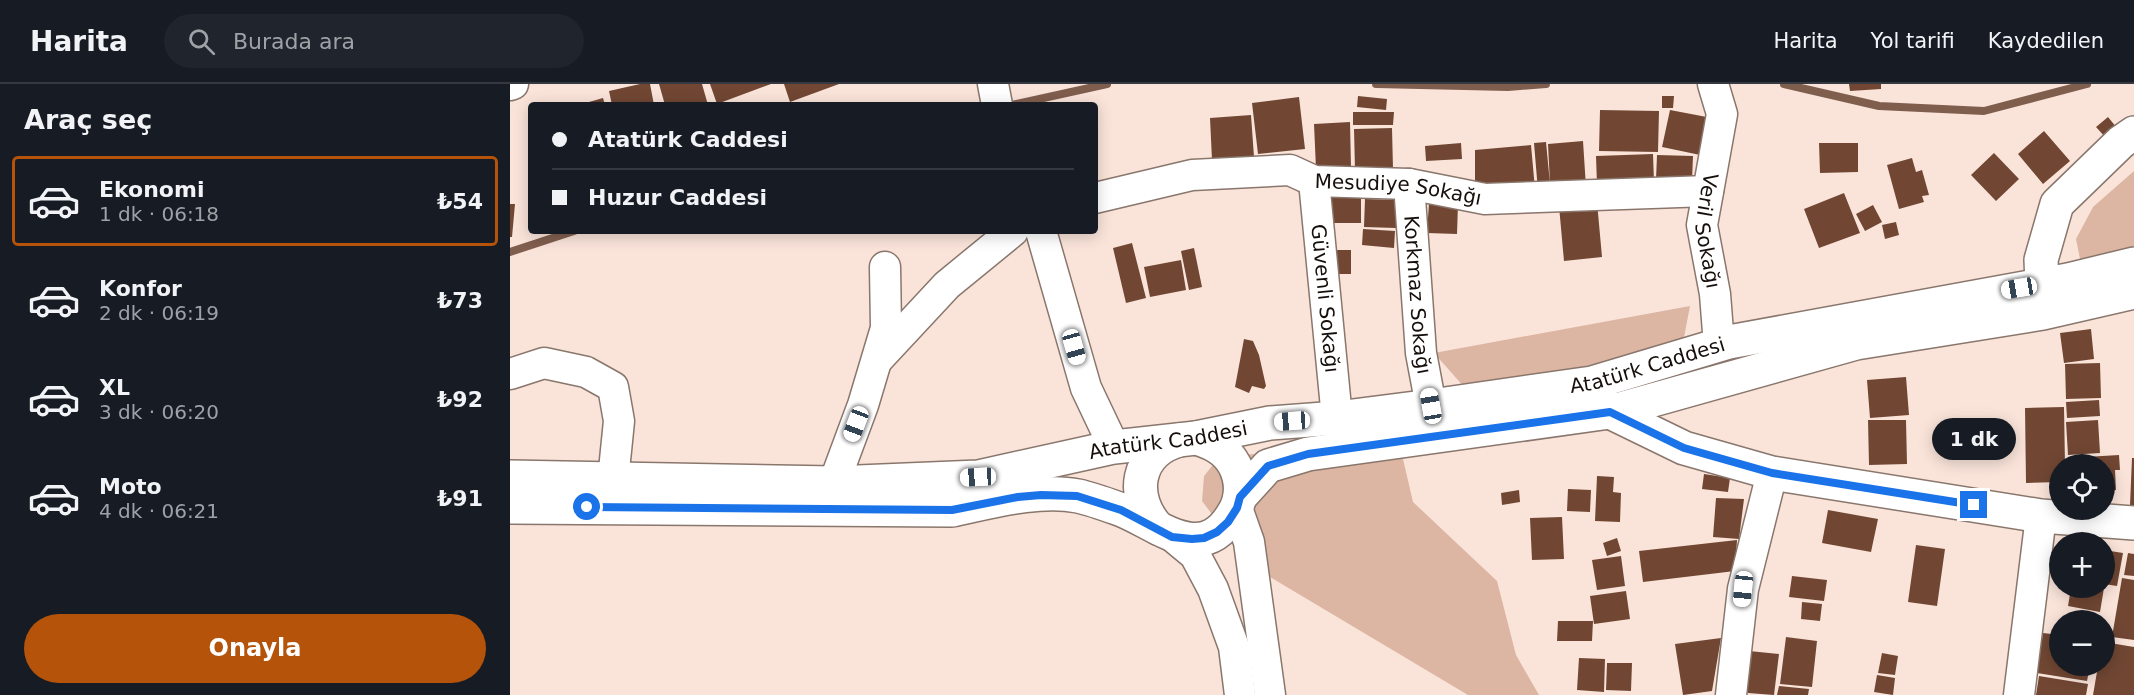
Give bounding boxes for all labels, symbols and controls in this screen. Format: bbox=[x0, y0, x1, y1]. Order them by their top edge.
search box bbox=[164, 14, 584, 68]
text: Harita bbox=[30, 25, 128, 58]
icon: search bbox=[185, 25, 218, 58]
text: Burada ara bbox=[233, 29, 355, 54]
text: Harita bbox=[1773, 29, 1838, 53]
text: Yol tarifi bbox=[1871, 29, 1955, 53]
text: Kaydedilen bbox=[1988, 29, 2104, 53]
text: Araç seç bbox=[24, 104, 152, 135]
text: Atatürk Caddesi bbox=[588, 127, 788, 152]
street label: Mesudiye Sokağı bbox=[1314, 169, 1484, 210]
street label: Veril Sokağı bbox=[1690, 171, 1726, 290]
icon: car bbox=[27, 174, 81, 228]
text: Ekonomi bbox=[99, 177, 204, 202]
text: Huzur Caddesi bbox=[588, 185, 767, 210]
text: ₺54 bbox=[437, 189, 483, 214]
text: 1 dk · 06:18 bbox=[99, 202, 219, 226]
street label: Korkmaz Sokağı bbox=[1399, 214, 1437, 376]
street label: Güvenli Sokağı bbox=[1306, 223, 1345, 374]
icon: car bbox=[27, 273, 81, 327]
text: Konfor bbox=[99, 276, 182, 301]
car bbox=[2000, 276, 2038, 300]
text: ₺73 bbox=[437, 288, 483, 313]
text: 2 dk · 06:19 bbox=[99, 301, 219, 325]
car bbox=[1060, 327, 1088, 367]
street label: Atatürk Caddesi bbox=[1568, 332, 1728, 398]
icon: car bbox=[27, 372, 81, 426]
text: XL bbox=[99, 375, 130, 400]
text: ₺92 bbox=[437, 387, 483, 412]
car bbox=[1419, 387, 1443, 425]
text: 3 dk · 06:20 bbox=[99, 400, 219, 424]
car bbox=[841, 404, 871, 444]
car bbox=[1273, 411, 1311, 431]
street label: Atatürk Caddesi bbox=[1087, 416, 1249, 464]
callout: 1 dk bbox=[1932, 418, 2016, 460]
text: 1 dk bbox=[1950, 427, 1998, 451]
map controls bbox=[2049, 454, 2115, 676]
button: locate bbox=[2049, 454, 2115, 520]
car bbox=[960, 467, 996, 487]
icon: car bbox=[27, 471, 81, 525]
text: Moto bbox=[99, 474, 162, 499]
text: ₺91 bbox=[437, 486, 483, 511]
route end bbox=[1960, 491, 1987, 518]
route start bbox=[573, 493, 600, 520]
text: 4 dk · 06:21 bbox=[99, 499, 219, 523]
button: + bbox=[2049, 532, 2115, 598]
car bbox=[1732, 570, 1754, 608]
button: − bbox=[2049, 610, 2115, 676]
button: Onayla bbox=[24, 614, 486, 683]

